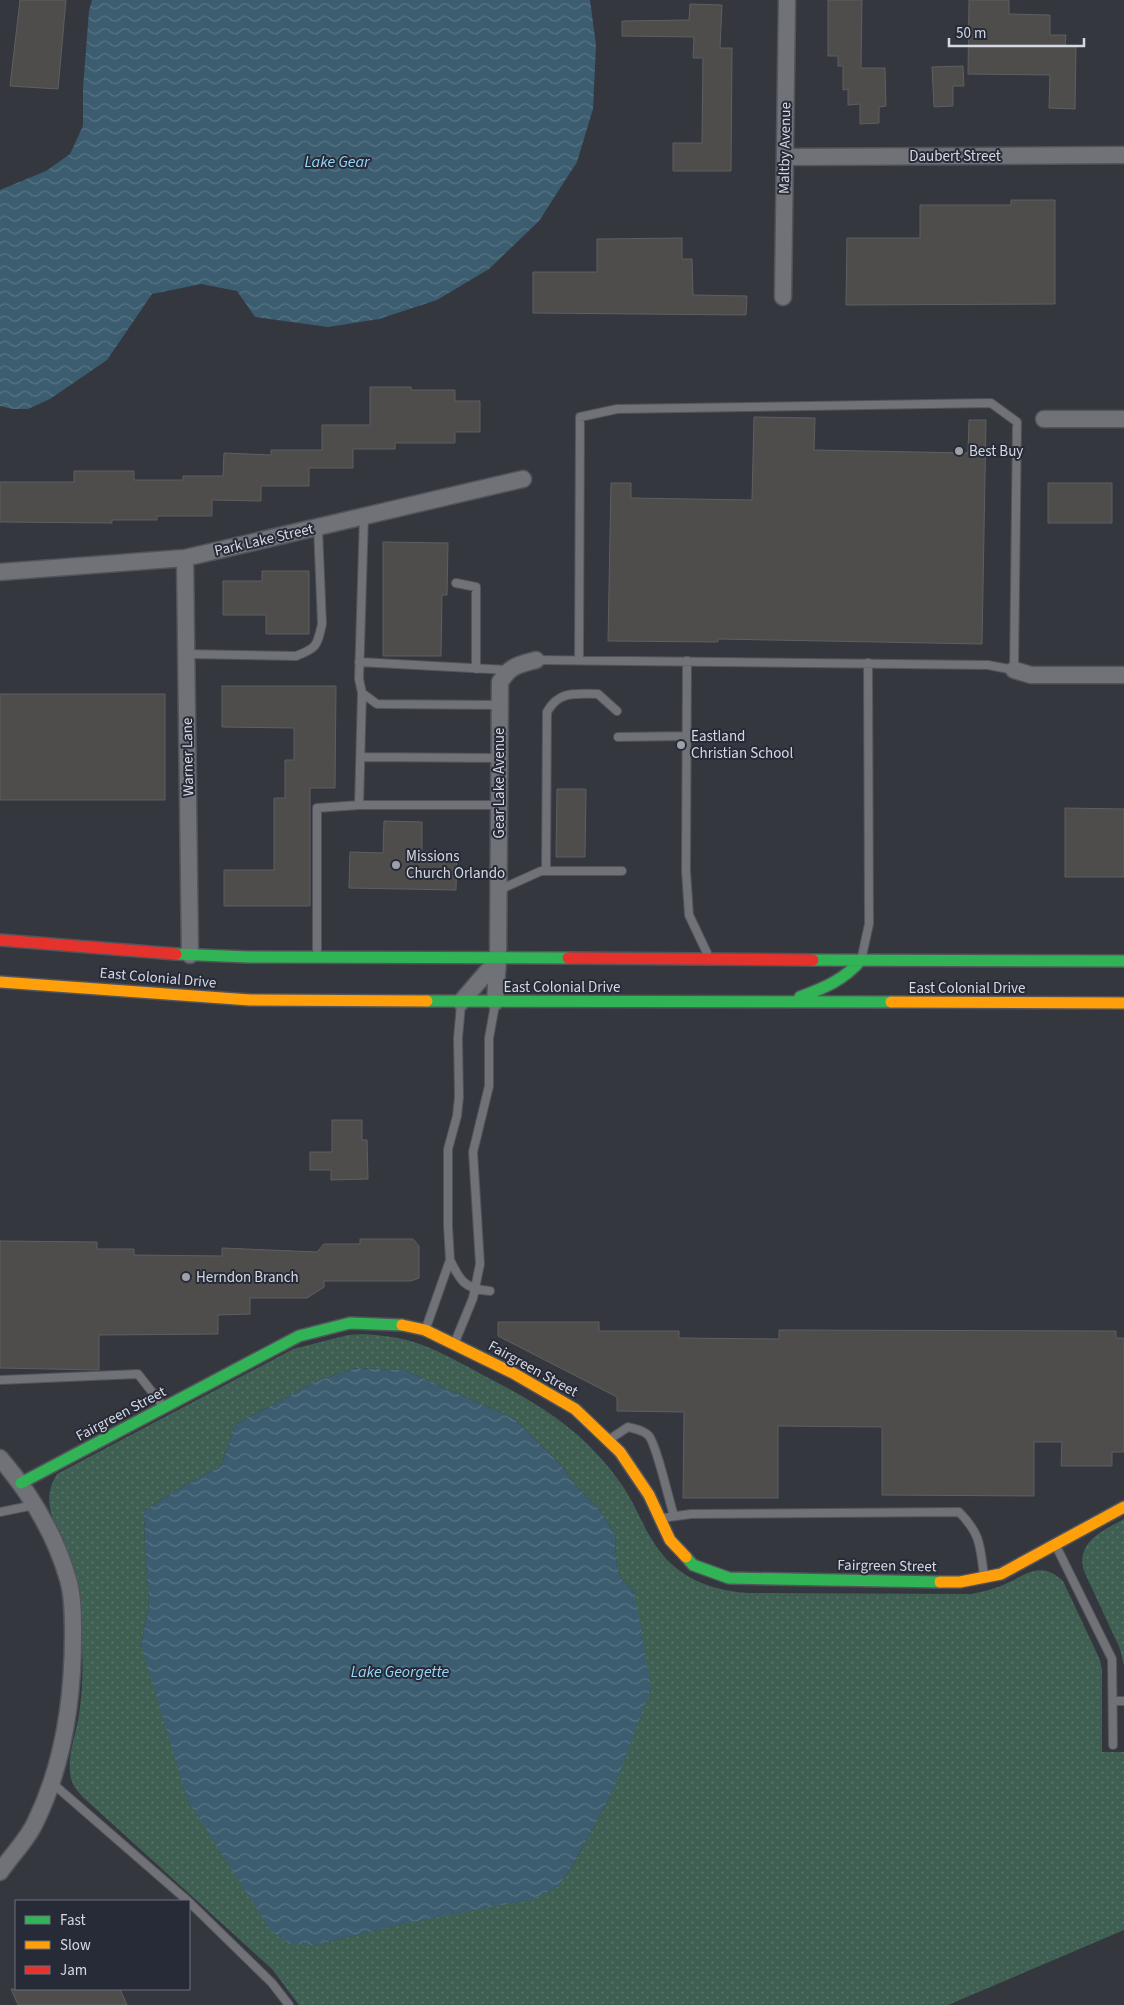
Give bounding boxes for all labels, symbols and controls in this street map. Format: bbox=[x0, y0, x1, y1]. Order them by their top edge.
scale bar bbox=[949, 15, 1084, 47]
text: 50 m bbox=[956, 23, 986, 44]
street label: Maltby Avenue bbox=[774, 102, 796, 194]
street label: Daubert Street bbox=[909, 146, 1001, 167]
water label: Lake Gear bbox=[304, 151, 371, 173]
place label: Best Buy bbox=[969, 441, 1023, 462]
marker: Best Buy bbox=[953, 445, 965, 457]
street label: Park Lake Street bbox=[212, 518, 316, 562]
street label: Warner Lane bbox=[177, 717, 199, 797]
place label: Eastland Christian School bbox=[691, 726, 793, 764]
street label: Gear Lake Avenue bbox=[489, 728, 510, 838]
marker: Eastland Christian School bbox=[675, 739, 687, 751]
place label: Missions Church Orlando bbox=[406, 846, 505, 884]
marker: Missions Church Orlando bbox=[390, 859, 402, 871]
street label: East Colonial Drive bbox=[99, 962, 217, 994]
street label: East Colonial Drive bbox=[504, 977, 620, 998]
street label: East Colonial Drive bbox=[909, 978, 1025, 999]
place label: Herndon Branch bbox=[196, 1267, 299, 1288]
marker: Herndon Branch bbox=[180, 1271, 192, 1283]
street label: Fairgreen Street bbox=[484, 1336, 582, 1402]
street label: Fairgreen Street bbox=[72, 1381, 170, 1447]
street label: Fairgreen Street bbox=[837, 1555, 937, 1577]
water label: Lake Georgette bbox=[351, 1661, 449, 1683]
legend bbox=[15, 1900, 190, 1990]
text: Fast bbox=[60, 1910, 86, 1931]
text: Slow bbox=[60, 1935, 91, 1956]
text: Jam bbox=[60, 1960, 87, 1981]

